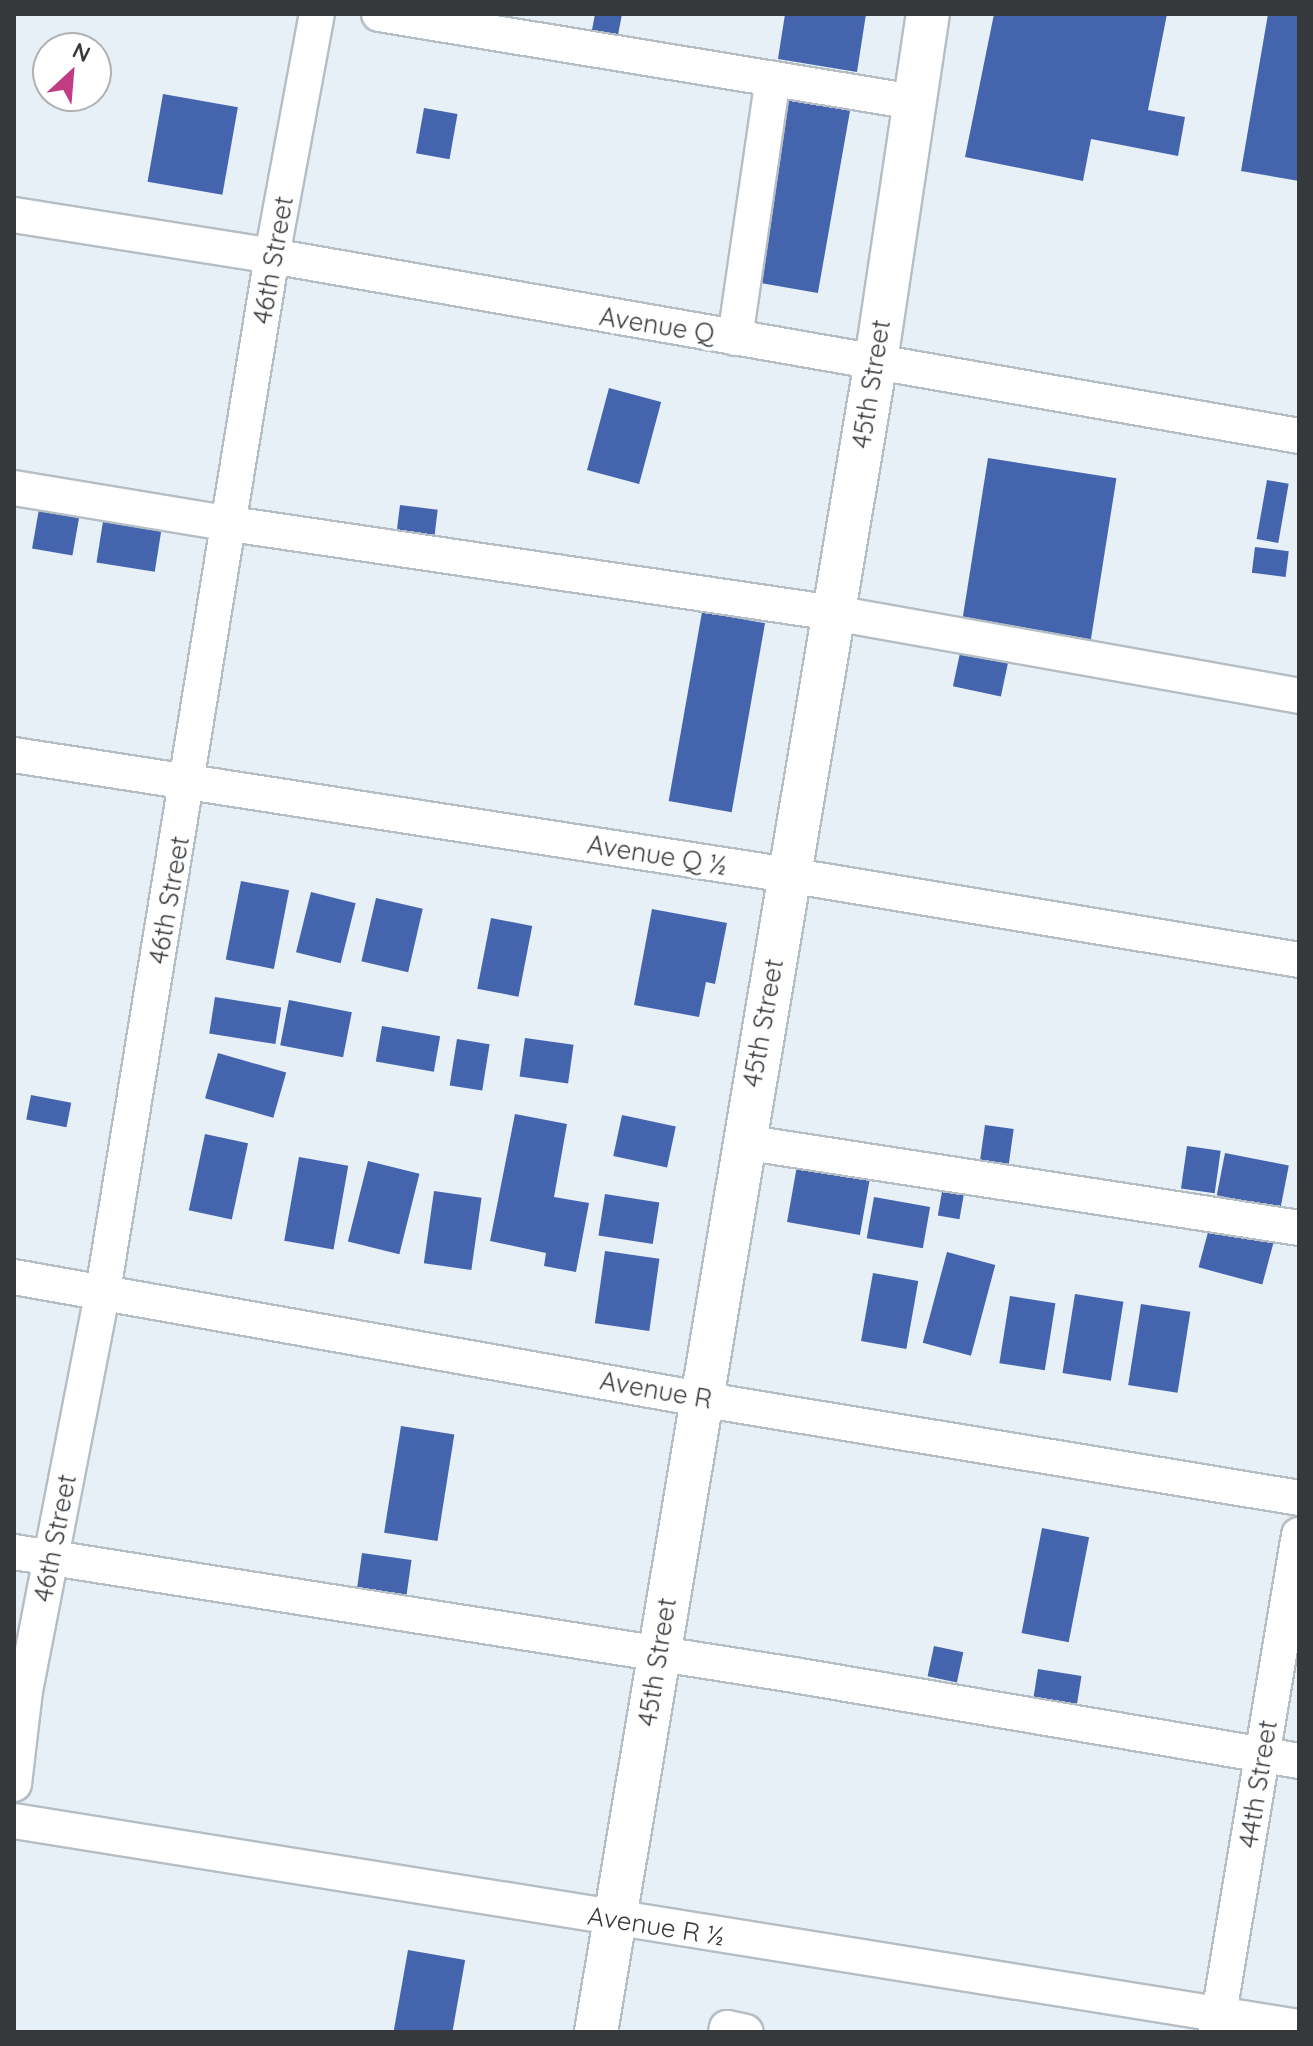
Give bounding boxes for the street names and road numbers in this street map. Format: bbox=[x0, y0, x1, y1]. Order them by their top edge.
street label: 46th Street bbox=[246, 194, 300, 326]
street label: Avenue Q bbox=[597, 301, 717, 349]
street label: 45th Street bbox=[845, 317, 897, 451]
street label: Avenue Q ½ bbox=[585, 829, 729, 881]
street label: 46th Street bbox=[142, 834, 196, 966]
street label: 45th Street bbox=[736, 956, 790, 1090]
street label: Avenue R bbox=[597, 1365, 715, 1415]
street label: 46th Street bbox=[27, 1471, 83, 1605]
street label: 45th Street bbox=[631, 1595, 683, 1729]
street label: 44th Street bbox=[1232, 1718, 1284, 1850]
street label: Avenue R ½ bbox=[585, 1900, 727, 1952]

